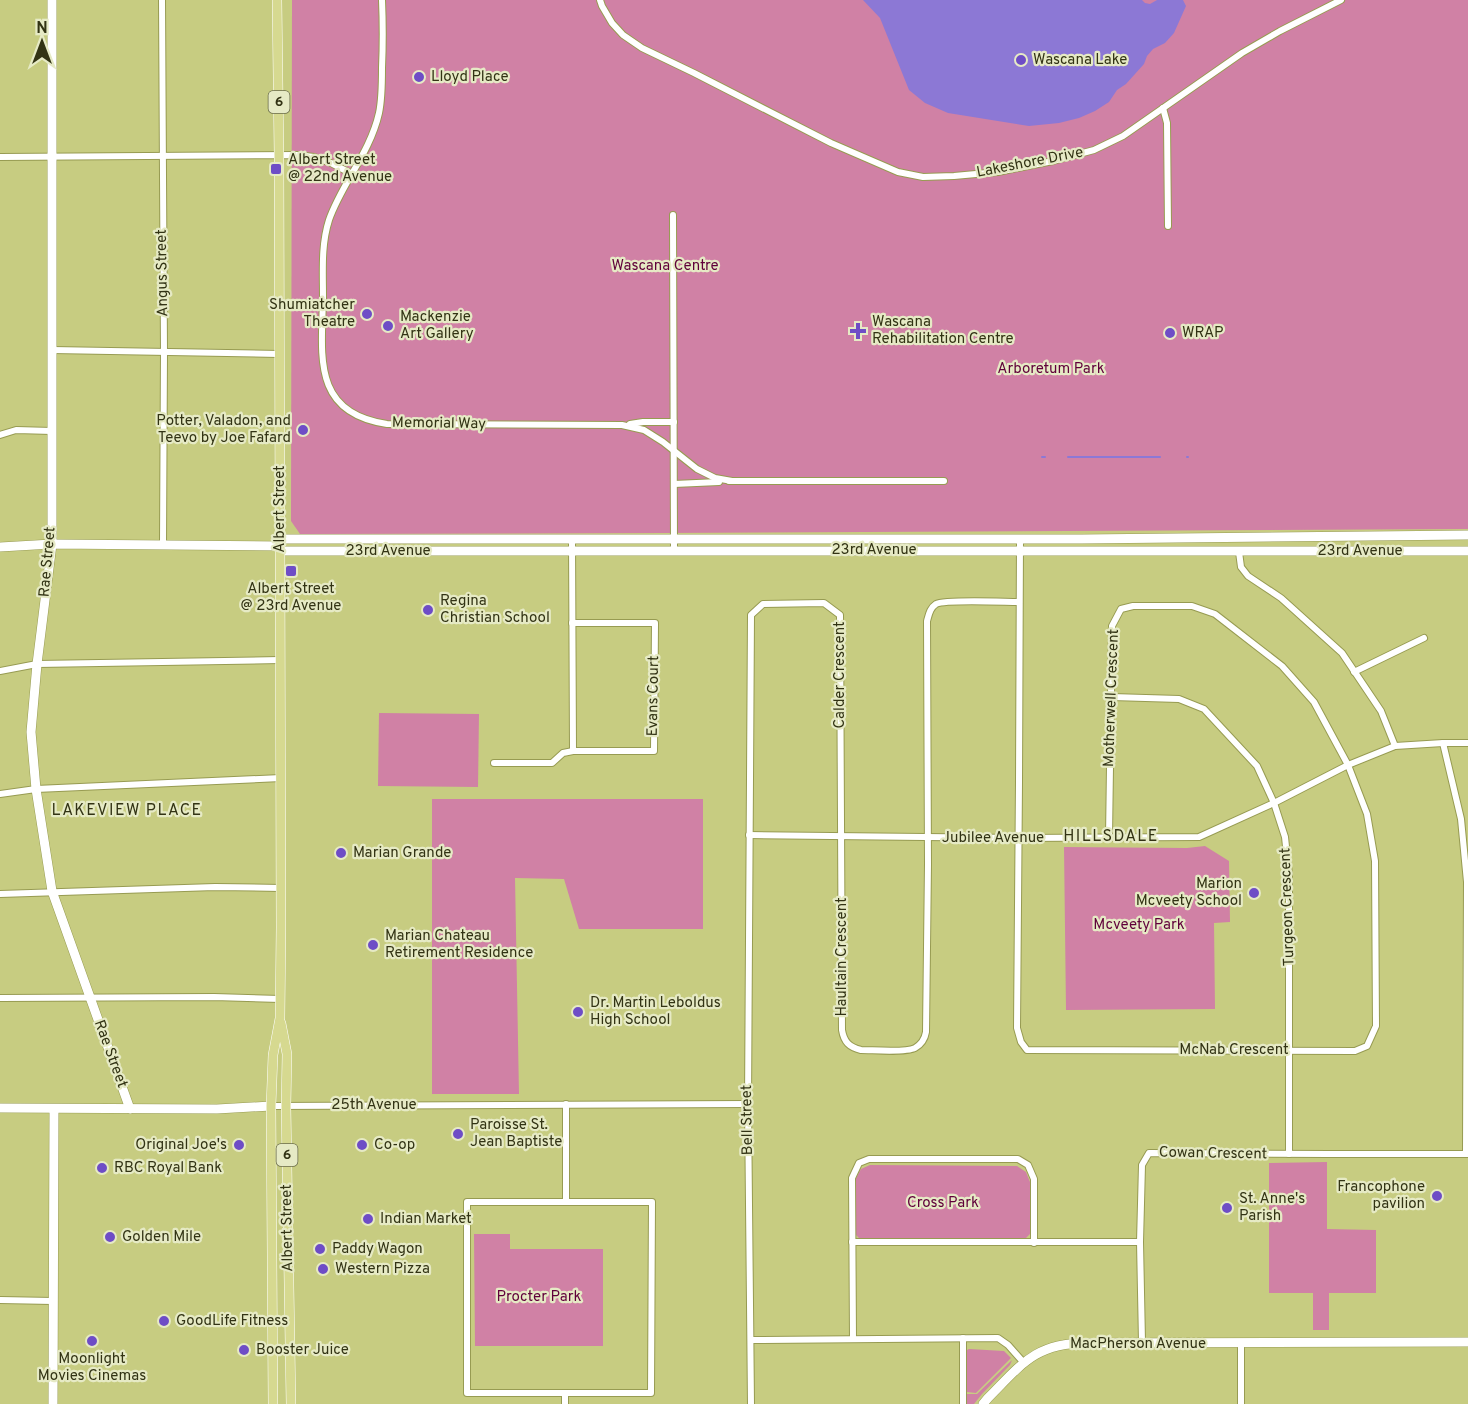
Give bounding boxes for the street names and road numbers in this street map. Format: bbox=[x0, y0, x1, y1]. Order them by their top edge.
road number: 6 bbox=[268, 91, 290, 113]
street label: Lakeshore Drive bbox=[975, 143, 1085, 183]
street label: Angus Street bbox=[153, 229, 173, 317]
street label: Memorial Way bbox=[392, 414, 486, 434]
street label: Albert Street bbox=[271, 465, 290, 553]
street label: Rae Street bbox=[35, 526, 61, 598]
street label: 23rd Avenue bbox=[831, 541, 917, 560]
street label: 23rd Avenue bbox=[345, 542, 431, 561]
street label: 23rd Avenue bbox=[1317, 542, 1403, 561]
street label: Calder Crescent bbox=[831, 621, 850, 729]
street label: Motherwell Crescent bbox=[1100, 629, 1124, 767]
street label: Evans Court bbox=[644, 655, 664, 737]
street label: Jubilee Avenue bbox=[942, 829, 1044, 848]
street label: Turgeon Crescent bbox=[1276, 847, 1300, 967]
street label: Haultain Crescent bbox=[833, 897, 852, 1017]
street label: Rae Street bbox=[89, 1017, 131, 1091]
street label: McNab Crescent bbox=[1179, 1041, 1289, 1060]
street label: Bell Street bbox=[738, 1084, 758, 1156]
street label: 25th Avenue bbox=[331, 1096, 417, 1115]
road number: 6 bbox=[276, 1144, 298, 1166]
street label: Cowan Crescent bbox=[1159, 1144, 1267, 1164]
street label: Albert Street bbox=[278, 1184, 298, 1272]
street label: MacPherson Avenue bbox=[1070, 1335, 1206, 1354]

